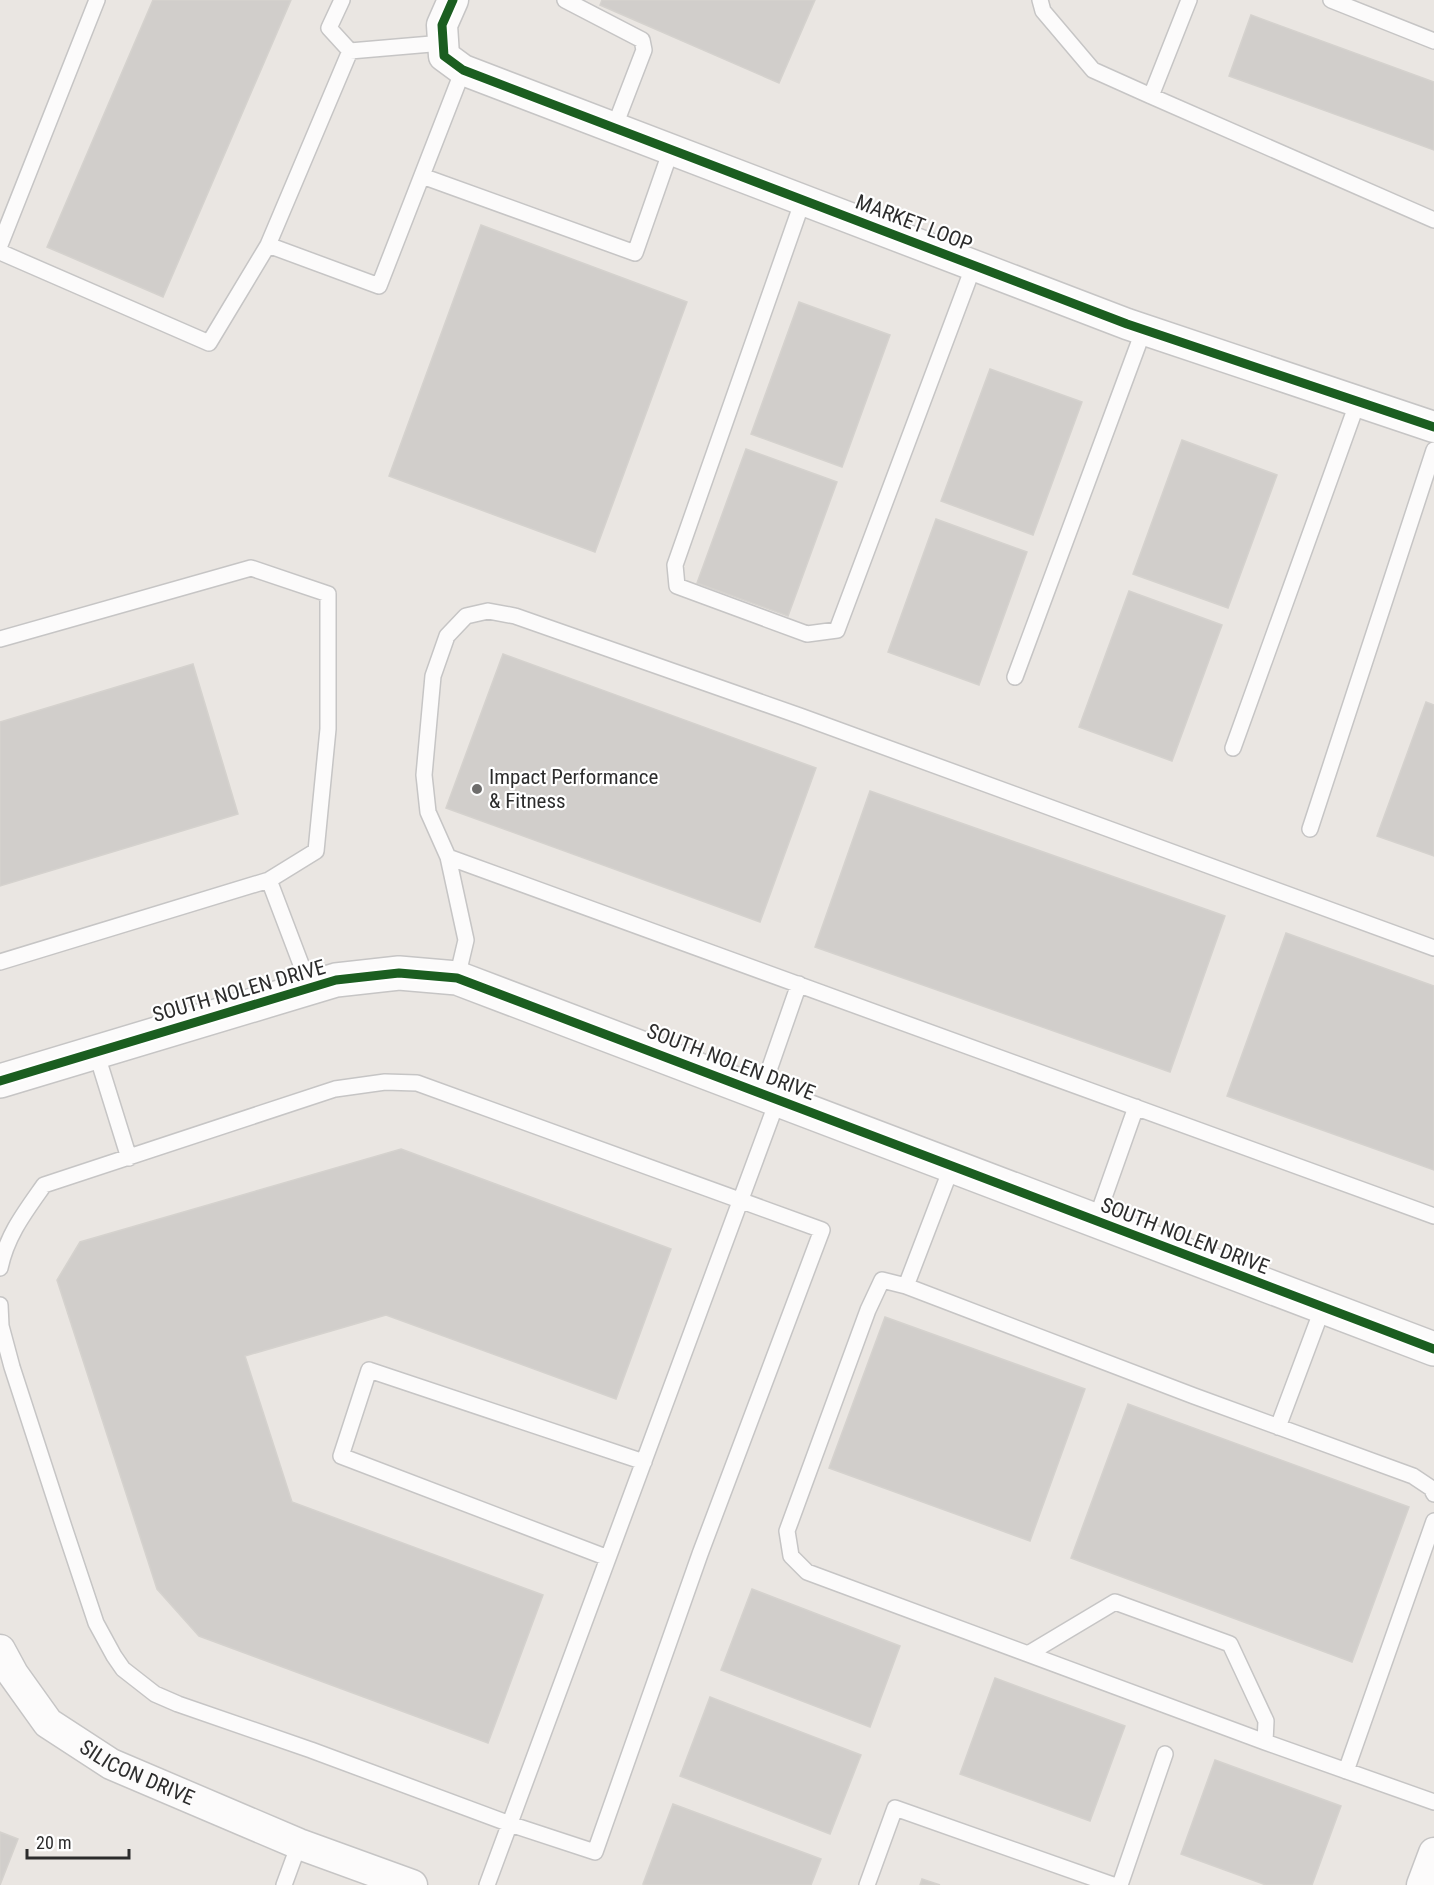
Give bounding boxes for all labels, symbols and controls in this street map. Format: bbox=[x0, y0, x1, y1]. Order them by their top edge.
street label: MARKET LOOP bbox=[852, 190, 976, 256]
place label: Impact Performance & Fitness bbox=[489, 765, 658, 813]
marker: Impact Performance & Fitness bbox=[470, 782, 484, 796]
street label: SOUTH NOLEN DRIVE bbox=[150, 955, 328, 1027]
street label: SOUTH NOLEN DRIVE bbox=[643, 1019, 819, 1105]
street label: SOUTH NOLEN DRIVE bbox=[1097, 1193, 1273, 1279]
street label: SILICON DRIVE bbox=[75, 1735, 198, 1810]
scale bar bbox=[27, 1822, 129, 1860]
text: 20 m bbox=[36, 1832, 71, 1853]

